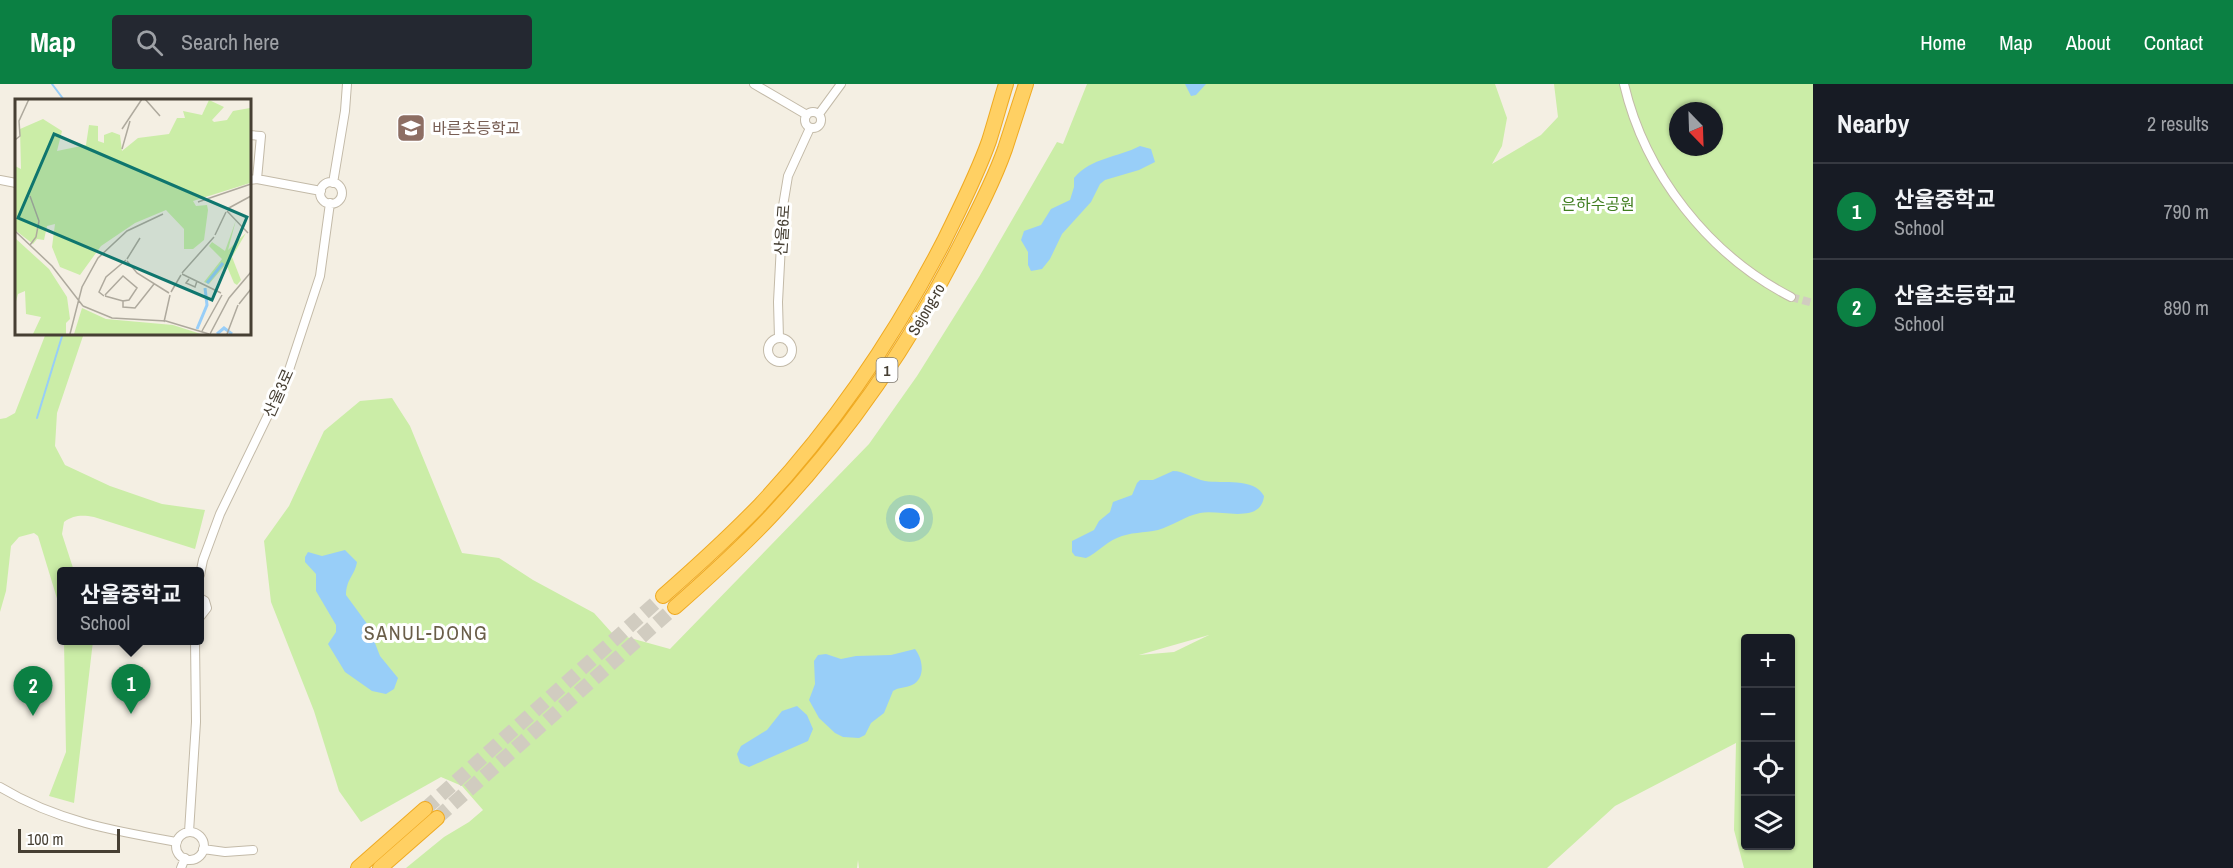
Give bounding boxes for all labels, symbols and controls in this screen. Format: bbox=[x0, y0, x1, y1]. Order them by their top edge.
search box bbox=[112, 15, 532, 69]
text: Map bbox=[30, 23, 76, 61]
icon: search bbox=[133, 26, 166, 59]
text: Search here bbox=[181, 27, 279, 57]
text: Home bbox=[1920, 28, 1966, 57]
text: Map bbox=[1999, 28, 2033, 57]
text: About bbox=[2066, 28, 2111, 57]
text: Contact bbox=[2144, 28, 2203, 57]
inset map bbox=[15, 99, 250, 334]
north arrow bbox=[1669, 102, 1723, 156]
text: Nearby bbox=[1837, 106, 1909, 141]
text: 2 results bbox=[2147, 110, 2209, 137]
school or university icon: 바른초등학교 bbox=[395, 112, 427, 144]
place label: 바른초등학교 bbox=[432, 117, 520, 139]
text: 산울중학교 bbox=[1894, 184, 1995, 214]
park label: 은하수공원 bbox=[1561, 193, 1635, 215]
text: 1 bbox=[1852, 198, 1861, 225]
text: 790 m bbox=[2163, 198, 2209, 225]
street label: 산울6로 bbox=[769, 203, 795, 256]
text: School bbox=[1894, 214, 1944, 241]
street label: Sejong-ro bbox=[902, 279, 950, 339]
text: 산울초등학교 bbox=[1894, 280, 2015, 310]
text: 2 bbox=[1852, 294, 1861, 321]
text: 890 m bbox=[2163, 294, 2209, 321]
text: School bbox=[1894, 310, 1944, 337]
road number: 1 bbox=[876, 358, 898, 382]
street label: 산울3로 bbox=[257, 365, 299, 421]
your location bbox=[895, 504, 924, 533]
popup bbox=[57, 567, 204, 645]
text: 산울중학교 bbox=[80, 579, 181, 609]
text: School bbox=[80, 609, 130, 636]
district label: SANUL-DONG bbox=[364, 619, 488, 646]
map controls bbox=[1741, 634, 1795, 850]
button: + bbox=[1741, 634, 1795, 688]
pin: 1 bbox=[112, 664, 150, 714]
pin: 2 bbox=[14, 666, 52, 716]
button: − bbox=[1741, 688, 1795, 742]
button: locate bbox=[1741, 742, 1795, 796]
button: layers bbox=[1741, 796, 1795, 850]
scale bar bbox=[18, 826, 120, 854]
text: 100 m bbox=[27, 828, 63, 850]

